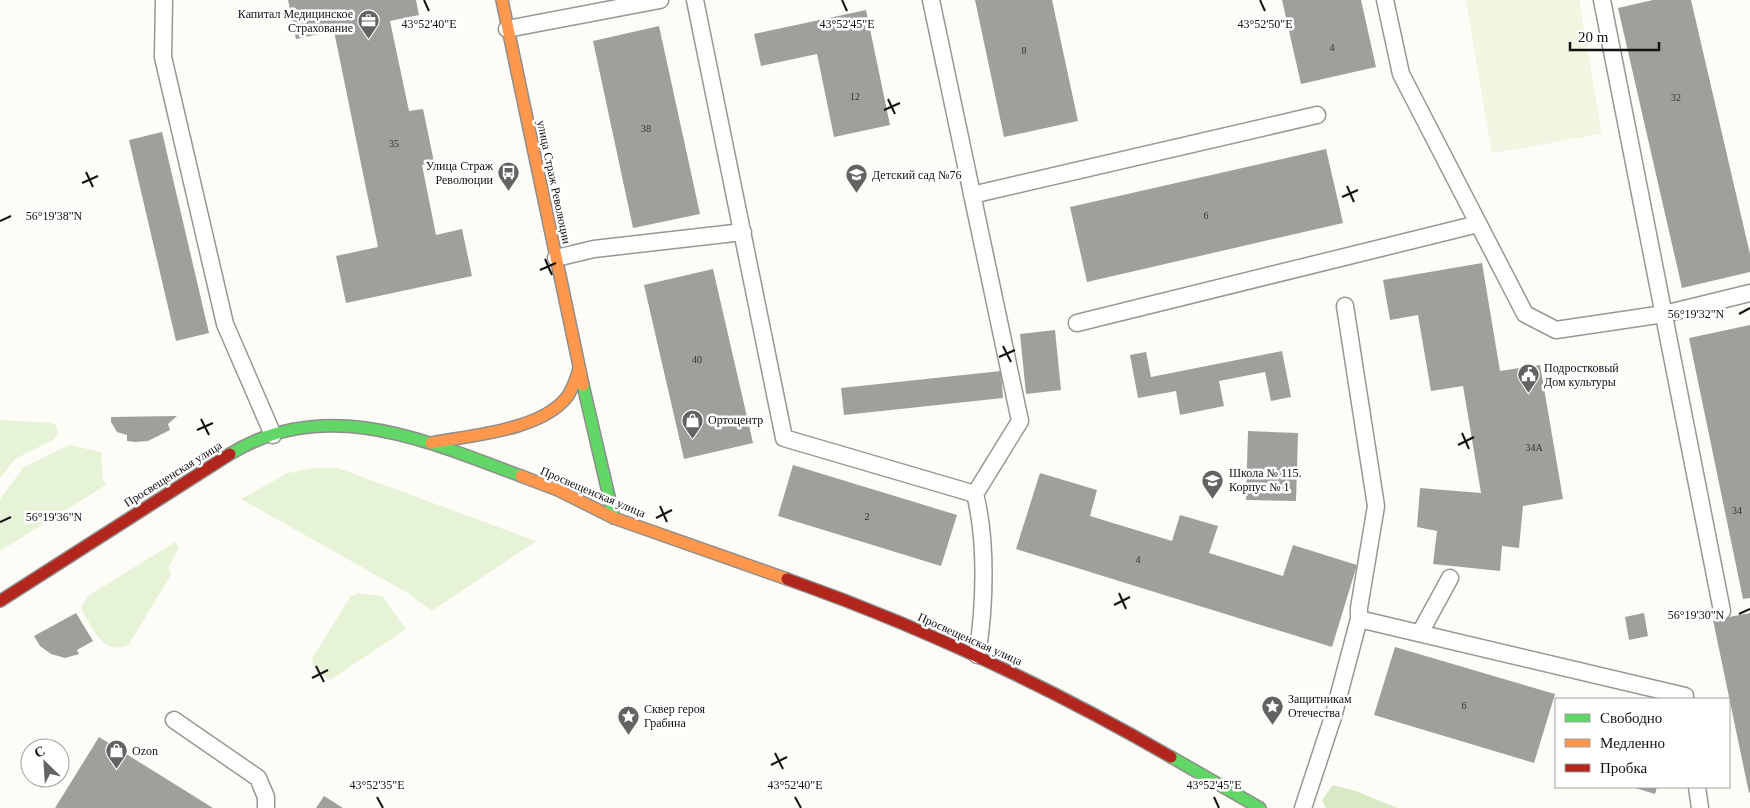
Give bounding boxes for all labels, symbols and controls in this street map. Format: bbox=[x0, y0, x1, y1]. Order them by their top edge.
place label: Капитал Медицинское Страхование bbox=[238, 7, 353, 35]
office icon: Капитал Медицинское Страхование bbox=[357, 9, 381, 40]
text: 43°52'40"E bbox=[401, 17, 457, 31]
text: 43°52'45"E bbox=[819, 17, 875, 31]
text: 43°52'50"E bbox=[1237, 17, 1293, 31]
scale bar bbox=[1570, 20, 1659, 52]
text: 20 m bbox=[1578, 29, 1609, 45]
house number: 4 bbox=[1330, 42, 1335, 53]
house number: 8 bbox=[1022, 45, 1027, 56]
house number: 12 bbox=[850, 91, 860, 102]
house number: 32 bbox=[1671, 92, 1681, 103]
street label: улица Страж Революции bbox=[534, 119, 574, 246]
house number: 38 bbox=[641, 123, 651, 134]
house number: 35 bbox=[389, 138, 399, 149]
place label: Улица Страж Революции bbox=[426, 159, 494, 187]
bus stop icon: Улица Страж Революции bbox=[497, 161, 521, 192]
school or university icon: Детский сад №76 bbox=[844, 163, 868, 194]
place label: Детский сад №76 bbox=[872, 168, 961, 182]
text: 56°19'38"N bbox=[26, 209, 83, 223]
house number: 6 bbox=[1204, 210, 1209, 221]
text: 56°19'32"N bbox=[1668, 307, 1725, 321]
house number: 40 bbox=[692, 354, 702, 365]
place label: Подростковый Дом культуры bbox=[1544, 361, 1619, 389]
public building icon: Подростковый Дом культуры bbox=[1516, 363, 1540, 394]
shop icon: Ортоцентр bbox=[680, 408, 704, 439]
place label: Ортоцентр bbox=[708, 413, 763, 427]
street label: Просвещенская улица bbox=[122, 438, 225, 510]
house number: 34А bbox=[1525, 442, 1543, 453]
street label: Просвещенская улица bbox=[538, 464, 648, 521]
place label: Школа № 115. Корпус № 1 bbox=[1229, 466, 1302, 494]
school or university icon: Школа № 115. Корпус № 1 bbox=[1201, 468, 1225, 499]
house number: 34 bbox=[1732, 505, 1742, 516]
text: 56°19'36"N bbox=[26, 510, 83, 524]
house number: 2 bbox=[865, 511, 870, 522]
house number: 4 bbox=[1136, 554, 1141, 565]
text: 56°19'30"N bbox=[1668, 608, 1725, 622]
street label: Просвещенская улица bbox=[916, 610, 1025, 669]
place label: Защитникам Отечества bbox=[1288, 692, 1352, 720]
place icon: Защитникам Отечества bbox=[1260, 694, 1284, 725]
legend bbox=[1555, 698, 1730, 788]
house number: 6 bbox=[1462, 700, 1467, 711]
place label: Сквер героя Грабина bbox=[644, 702, 706, 730]
place icon: Сквер героя Грабина bbox=[616, 704, 640, 735]
text: Свободно bbox=[1600, 710, 1662, 726]
text: Медленно bbox=[1600, 735, 1665, 751]
north arrow bbox=[20, 738, 70, 788]
shop icon: Ozon bbox=[104, 739, 128, 770]
text: С bbox=[32, 743, 47, 761]
place label: Ozon bbox=[132, 744, 158, 758]
text: Пробка bbox=[1600, 760, 1648, 776]
text: 43°52'35"E bbox=[349, 778, 405, 792]
text: 43°52'40"E bbox=[767, 778, 823, 792]
text: 43°52'45"E bbox=[1186, 778, 1242, 792]

